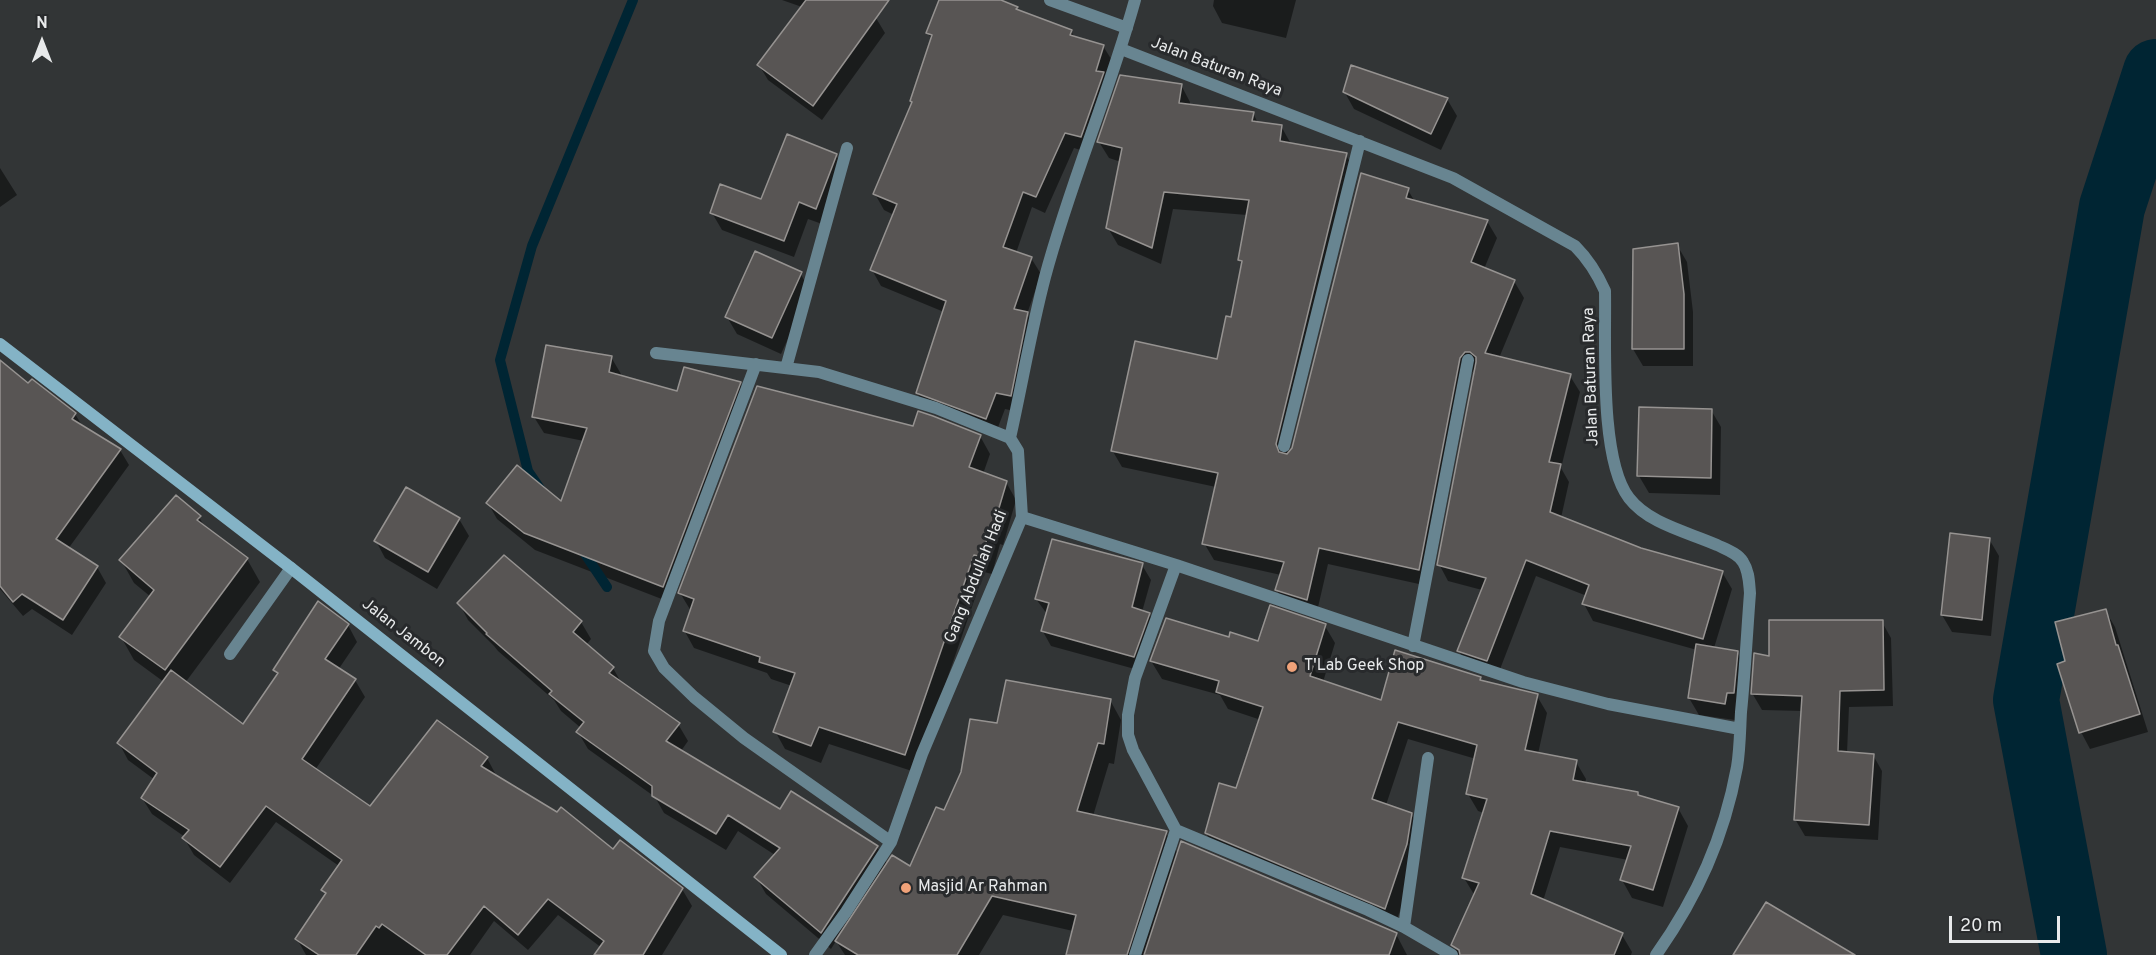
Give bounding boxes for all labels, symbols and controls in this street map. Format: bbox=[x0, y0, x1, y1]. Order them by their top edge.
north arrow bbox=[12, 12, 72, 72]
text: N bbox=[36, 14, 48, 34]
street label: Jalan Baturan Raya bbox=[1148, 34, 1284, 102]
street label: Jalan Baturan Raya bbox=[1580, 307, 1604, 447]
street label: Gang Abdullah Hadi bbox=[942, 508, 1012, 646]
street label: Jalan Jambon bbox=[357, 595, 449, 673]
place label: T'Lab Geek Shop bbox=[1304, 657, 1424, 677]
marker: T'Lab Geek Shop bbox=[1285, 660, 1299, 674]
place label: Masjid Ar Rahman bbox=[918, 878, 1047, 898]
marker: Masjid Ar Rahman bbox=[899, 881, 913, 895]
scale bar bbox=[1952, 904, 2063, 942]
text: 20 m bbox=[1960, 915, 2002, 938]

